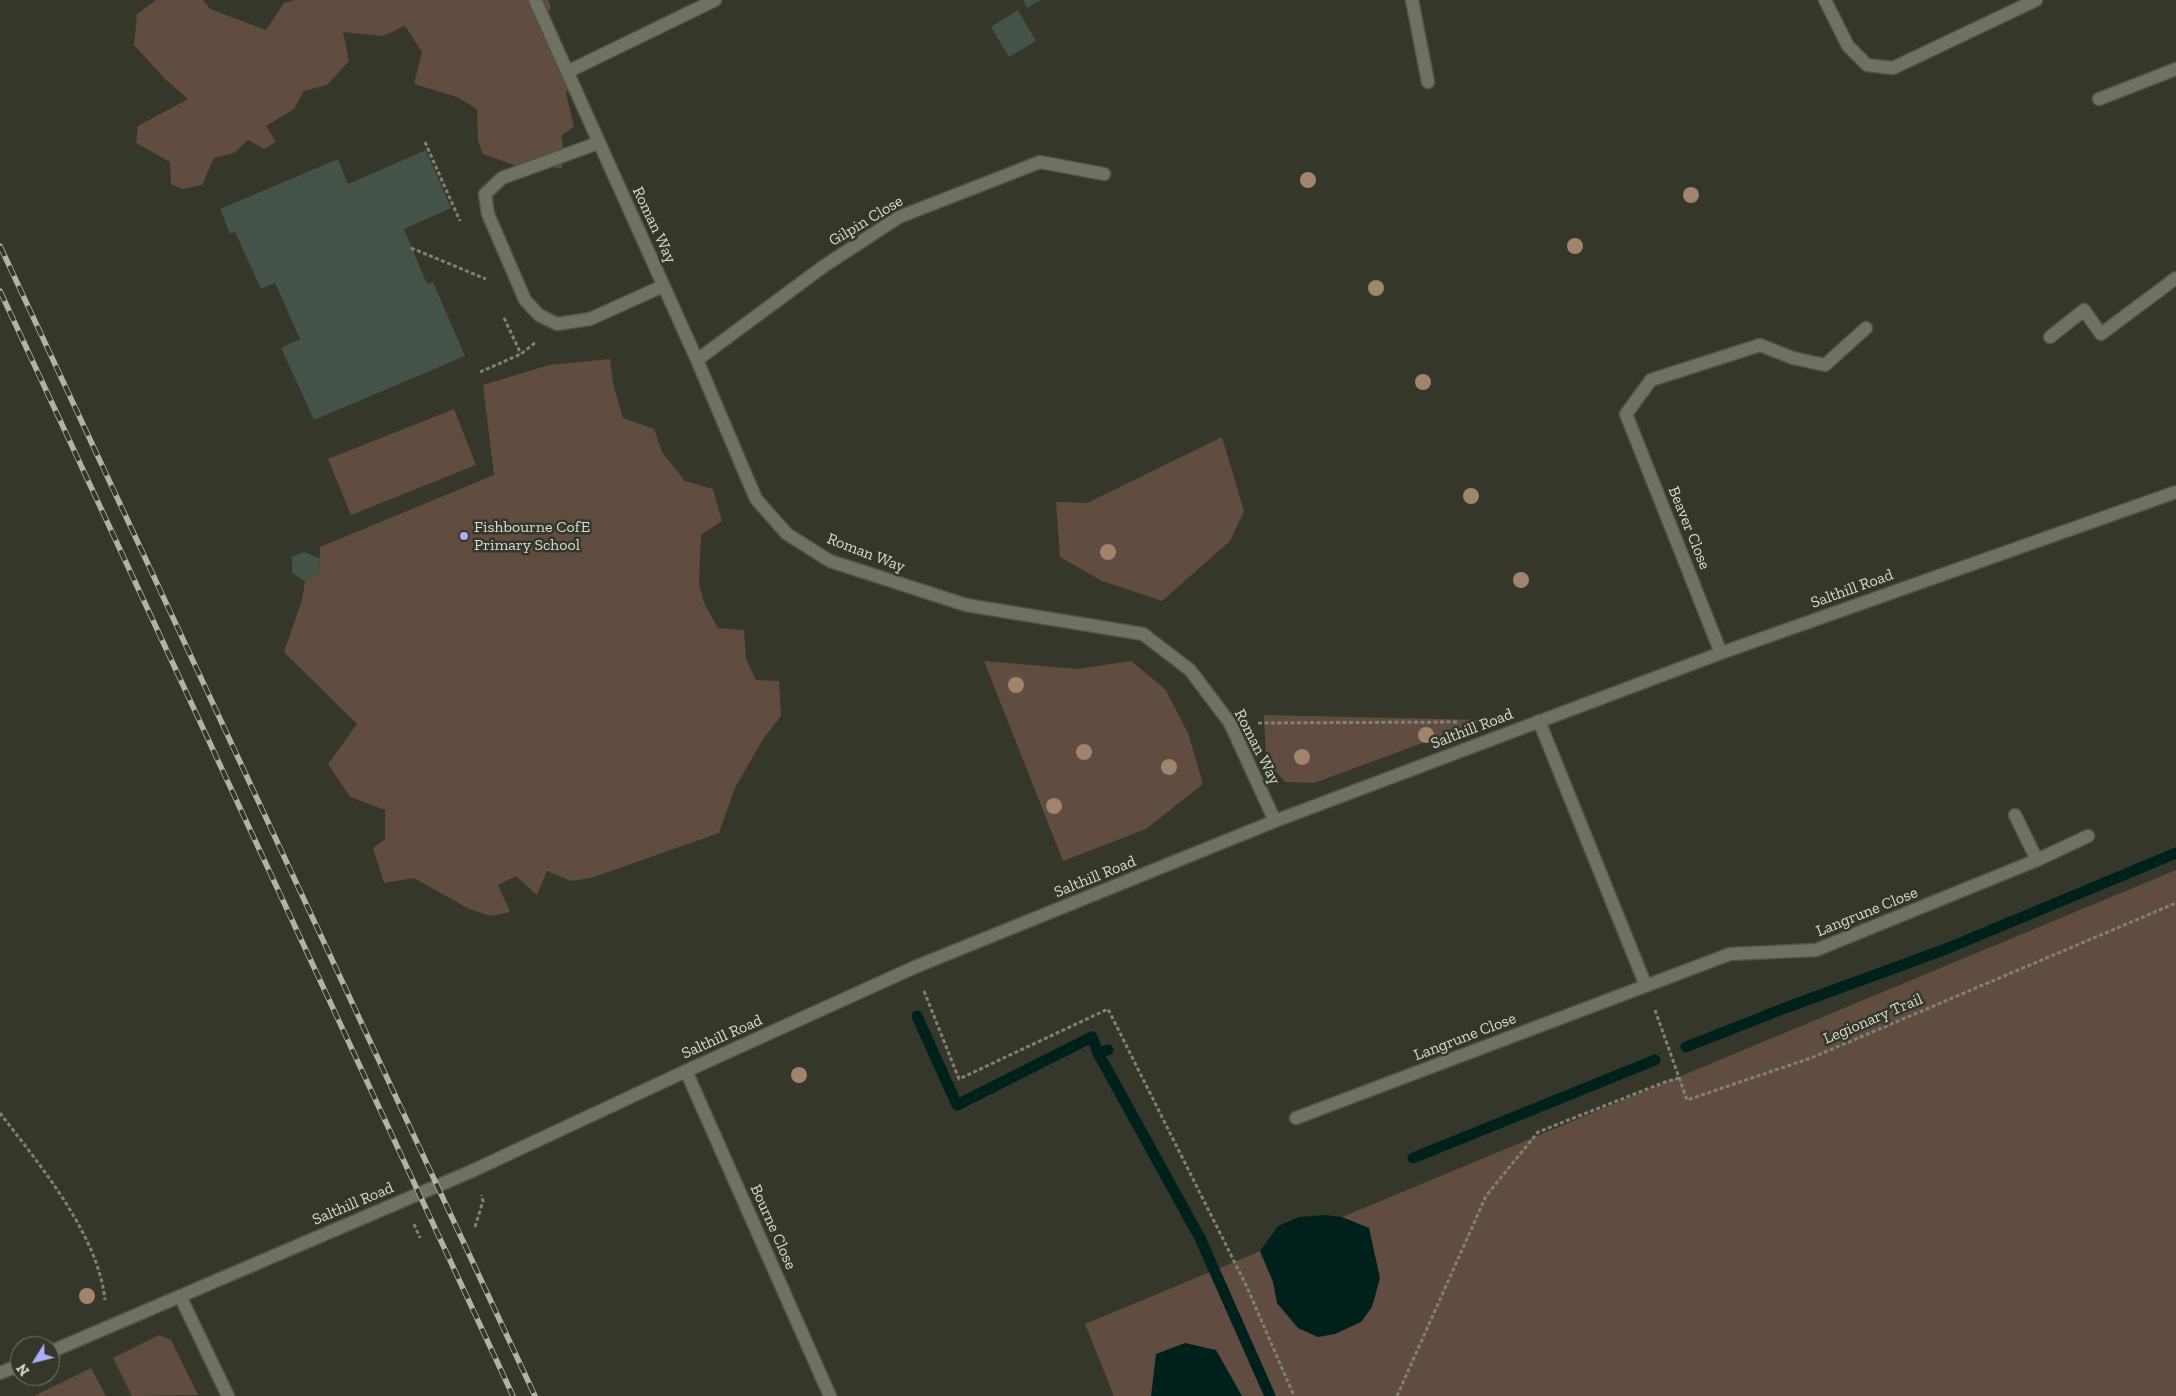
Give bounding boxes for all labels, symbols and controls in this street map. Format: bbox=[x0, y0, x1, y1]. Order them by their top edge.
street label: Roman Way bbox=[628, 184, 680, 266]
street label: Gilpin Close bbox=[825, 191, 907, 251]
street label: Beaver Close bbox=[1664, 484, 1714, 572]
place label: Fishbourne CofE Primary School bbox=[474, 517, 590, 555]
street label: Roman Way bbox=[824, 529, 908, 577]
marker: Fishbourne CofE Primary School bbox=[458, 530, 470, 542]
street label: Salthill Road bbox=[1808, 565, 1896, 613]
street label: Salthill Road bbox=[1428, 705, 1516, 753]
street label: Roman Way bbox=[1230, 706, 1284, 788]
street label: Salthill Road bbox=[1051, 852, 1139, 902]
street label: Langrune Close bbox=[1813, 883, 1921, 941]
street label: Legionary Trail bbox=[1820, 989, 1926, 1049]
street label: Langrune Close bbox=[1411, 1009, 1519, 1065]
street label: Salthill Road bbox=[679, 1011, 765, 1063]
street label: Salthill Road bbox=[309, 1178, 397, 1230]
street label: Bourne Close bbox=[746, 1181, 800, 1273]
north arrow bbox=[10, 1336, 60, 1386]
text: N bbox=[13, 1360, 33, 1379]

